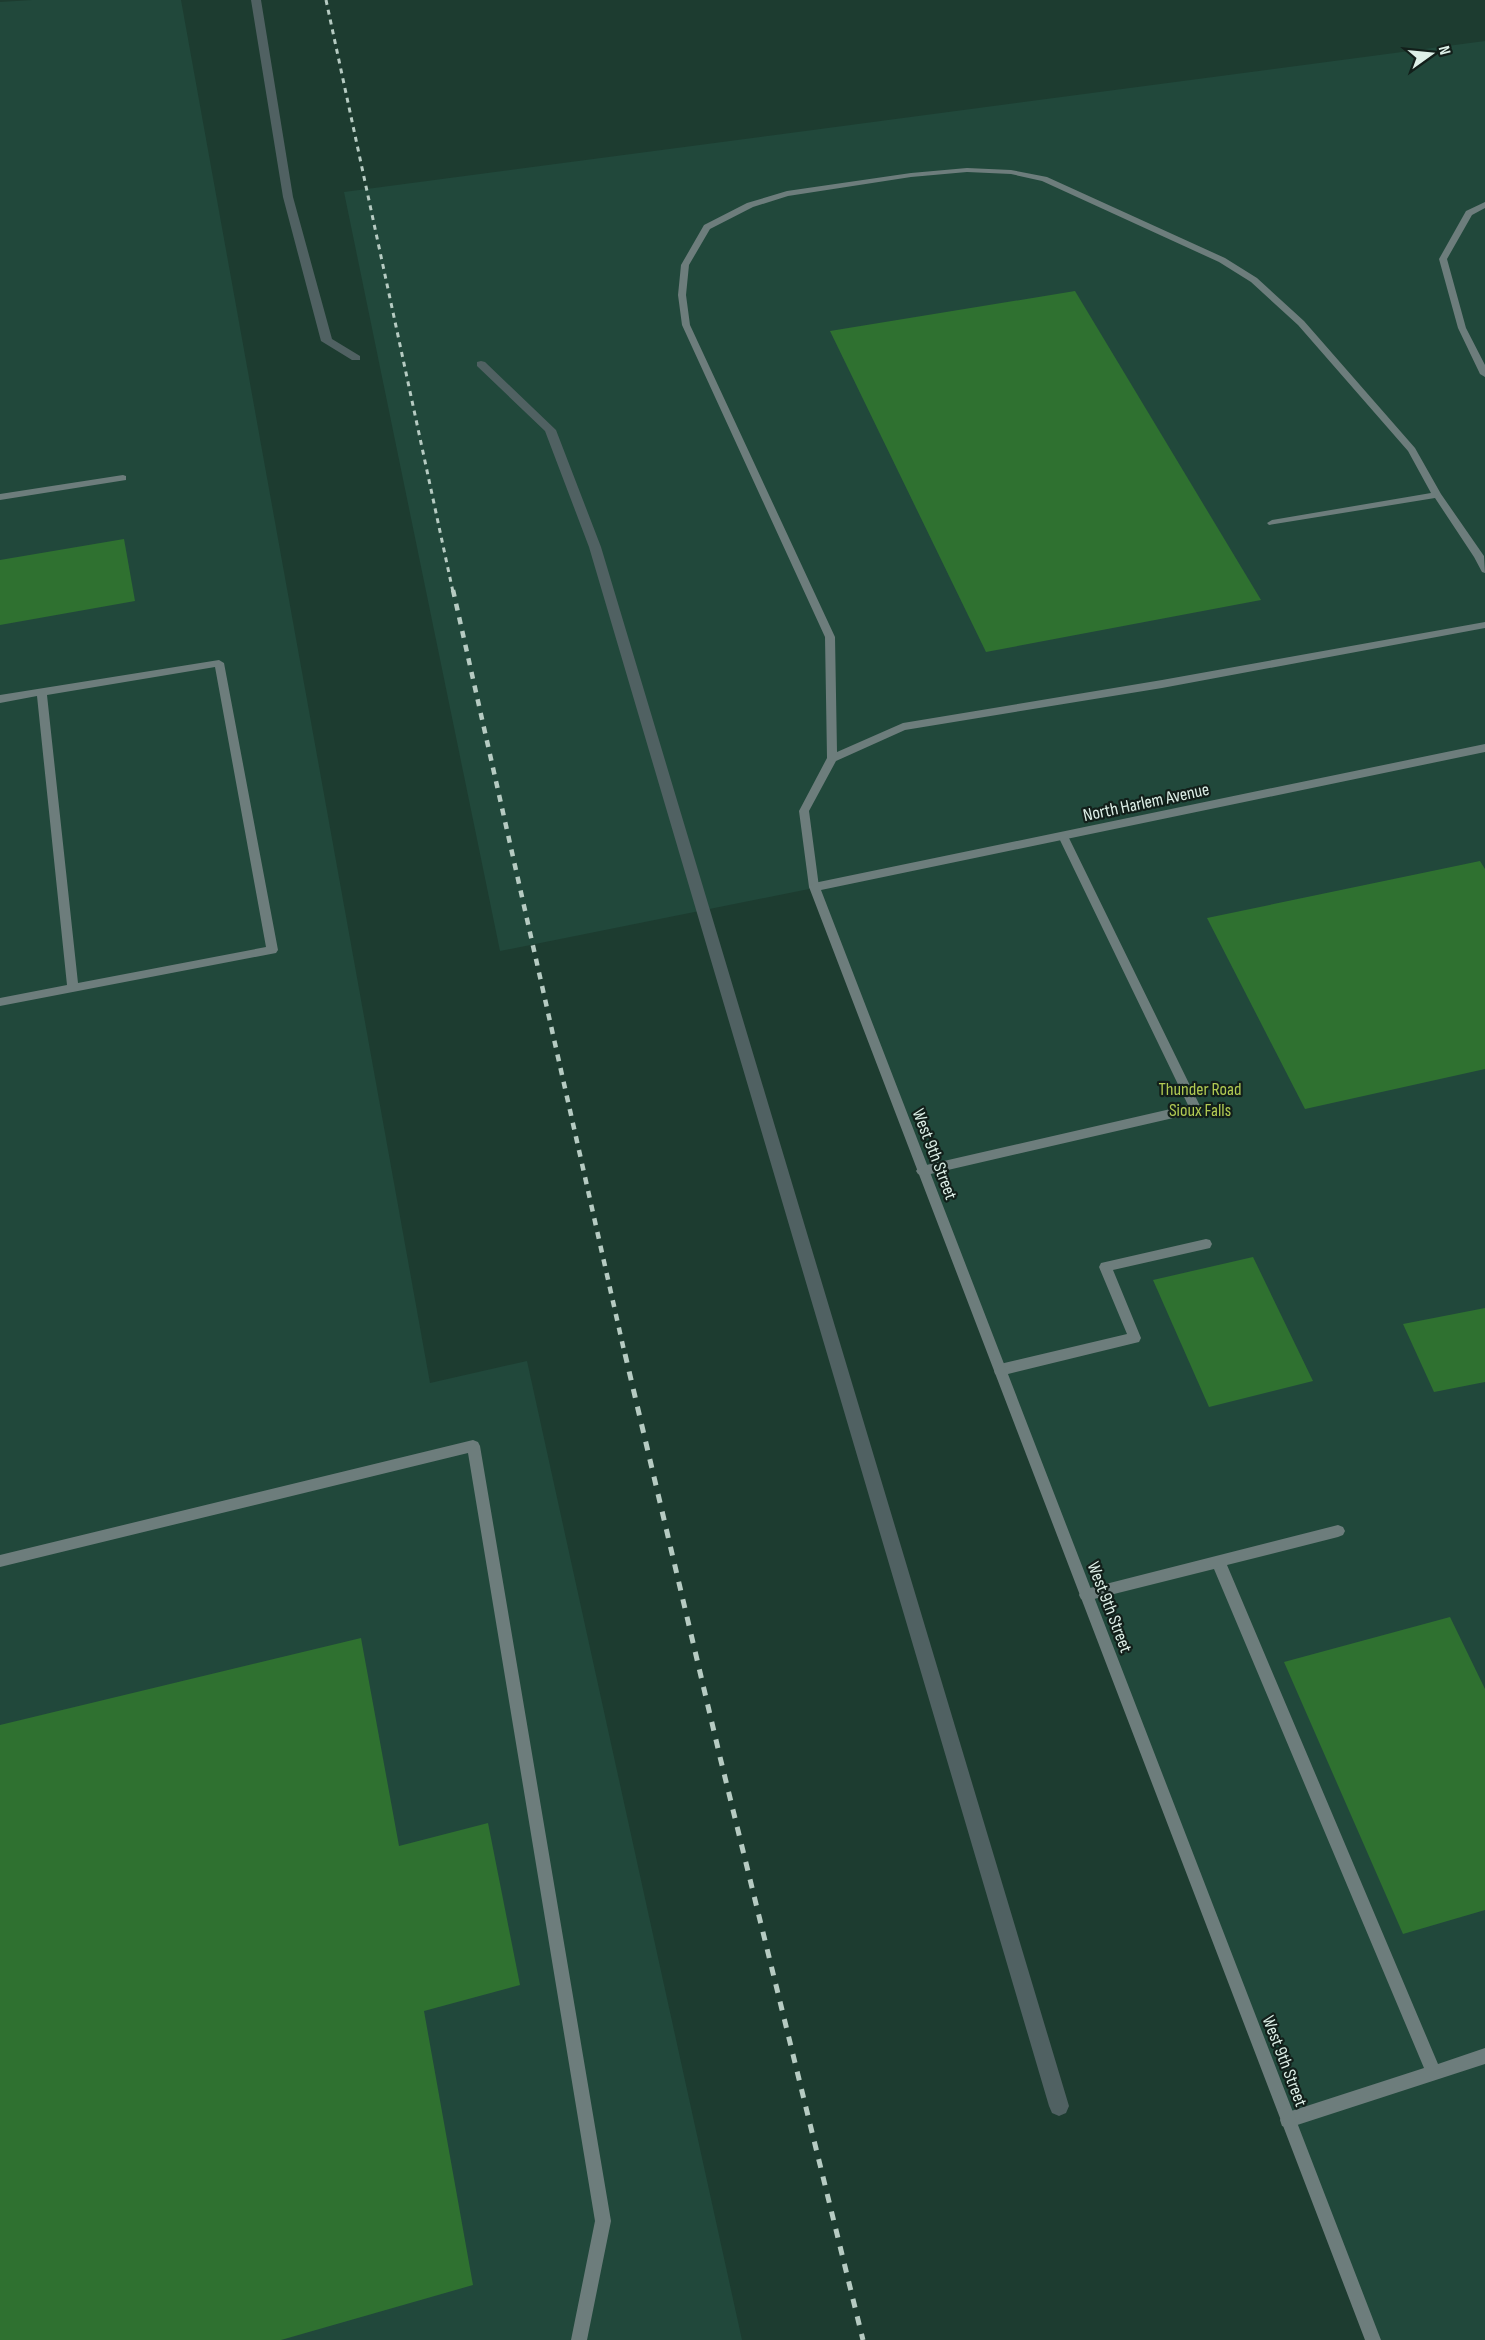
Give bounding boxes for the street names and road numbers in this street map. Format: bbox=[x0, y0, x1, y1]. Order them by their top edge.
street label: North Harlem Avenue bbox=[1081, 779, 1211, 826]
street label: West 9th Street bbox=[908, 1106, 962, 1203]
street label: West 9th Street bbox=[1083, 1559, 1137, 1656]
street label: West 9th Street bbox=[1258, 2013, 1312, 2110]

